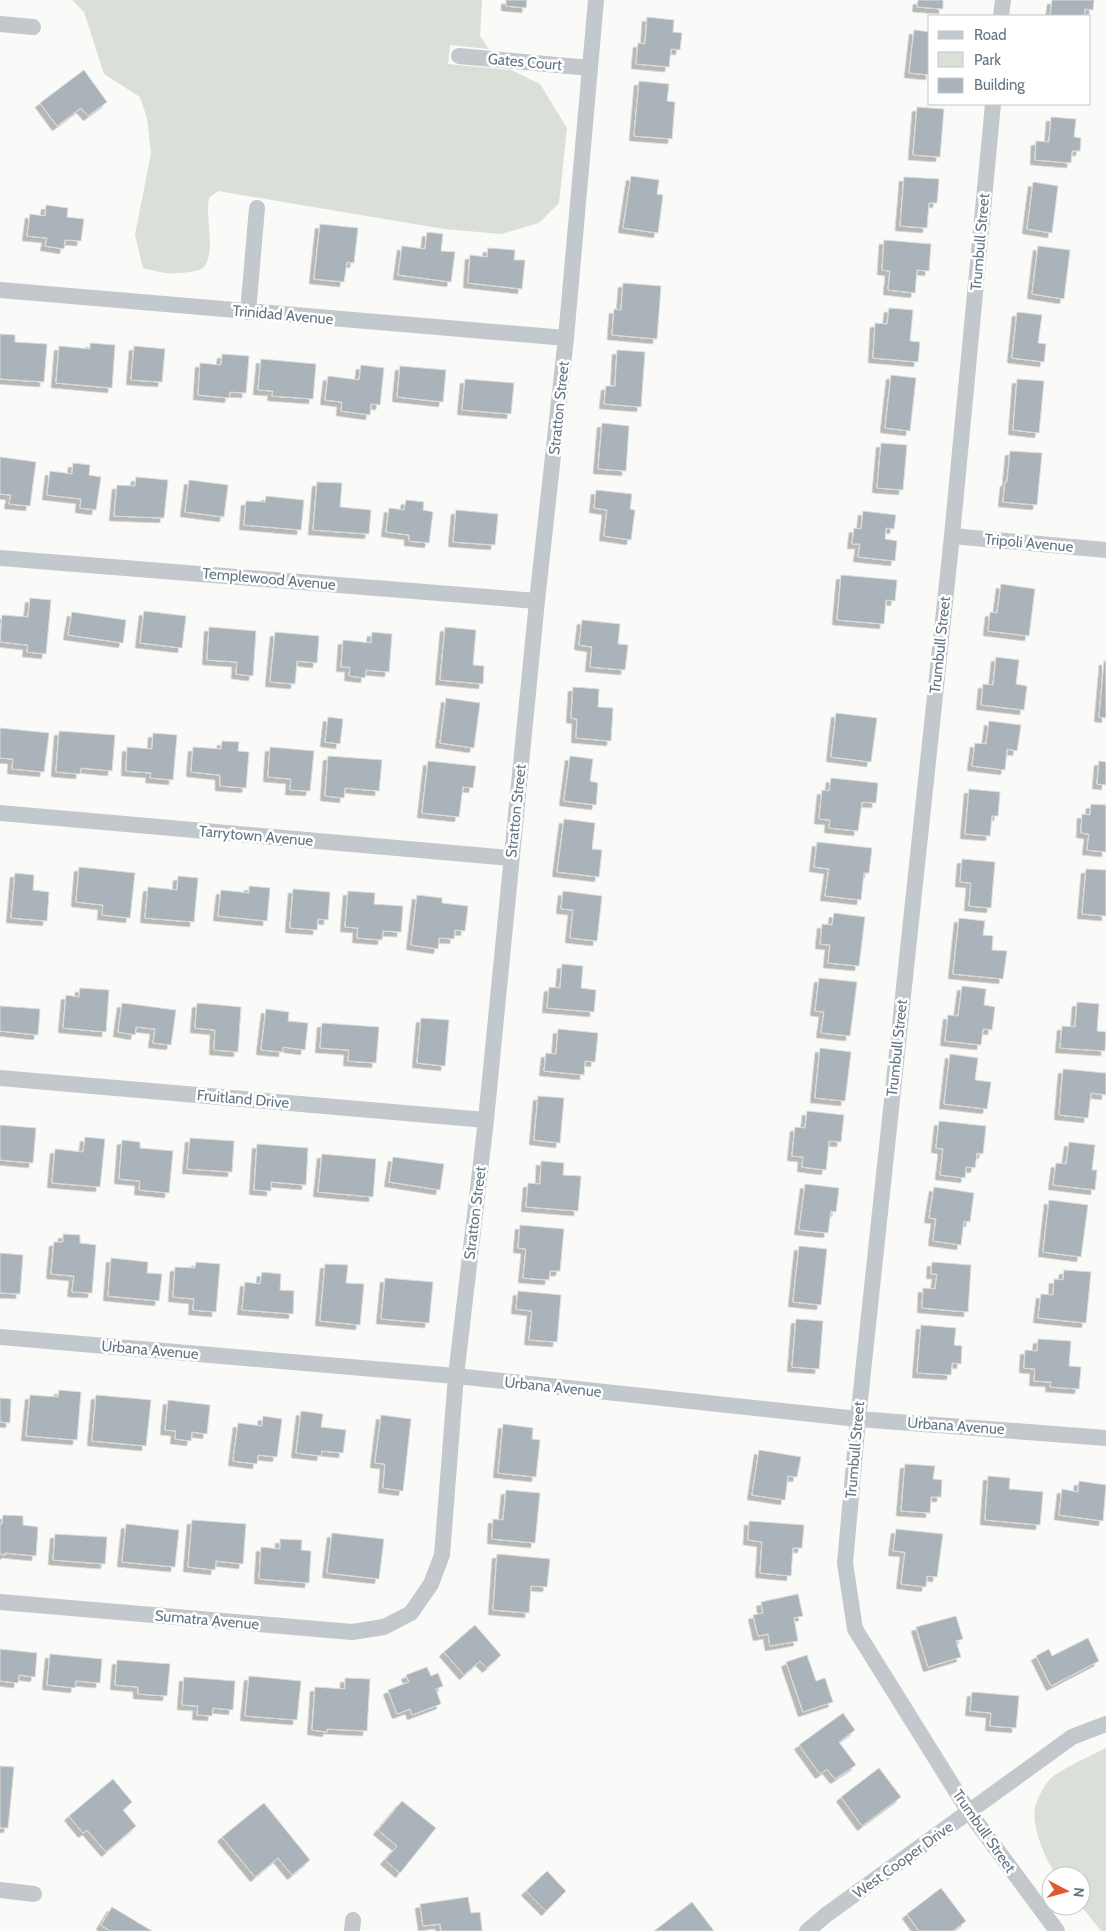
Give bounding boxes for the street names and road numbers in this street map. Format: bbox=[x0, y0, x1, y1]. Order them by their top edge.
street label: Gates Court bbox=[487, 50, 563, 74]
street label: Trumbull Street bbox=[967, 193, 993, 291]
street label: Trinidad Avenue bbox=[232, 302, 334, 328]
street label: Stratton Street bbox=[545, 360, 573, 456]
street label: Tripoli Avenue bbox=[984, 530, 1074, 556]
street label: Templewood Avenue bbox=[202, 564, 337, 594]
street label: Trumbull Street bbox=[926, 596, 954, 694]
street label: Stratton Street bbox=[502, 763, 530, 859]
street label: Tarrytown Avenue bbox=[198, 822, 314, 850]
street label: Trumbull Street bbox=[883, 999, 911, 1097]
street label: Fruitland Drive bbox=[196, 1086, 290, 1112]
street label: Stratton Street bbox=[460, 1165, 490, 1261]
street label: Urbana Avenue bbox=[101, 1337, 200, 1363]
street label: Urbana Avenue bbox=[504, 1373, 603, 1401]
street label: Trumbull Street bbox=[842, 1401, 868, 1499]
street label: Urbana Avenue bbox=[907, 1414, 1006, 1438]
street label: Sumatra Avenue bbox=[154, 1606, 260, 1634]
street label: Trumbull Street bbox=[949, 1786, 1019, 1876]
street label: West Cooper Drive bbox=[849, 1817, 957, 1902]

